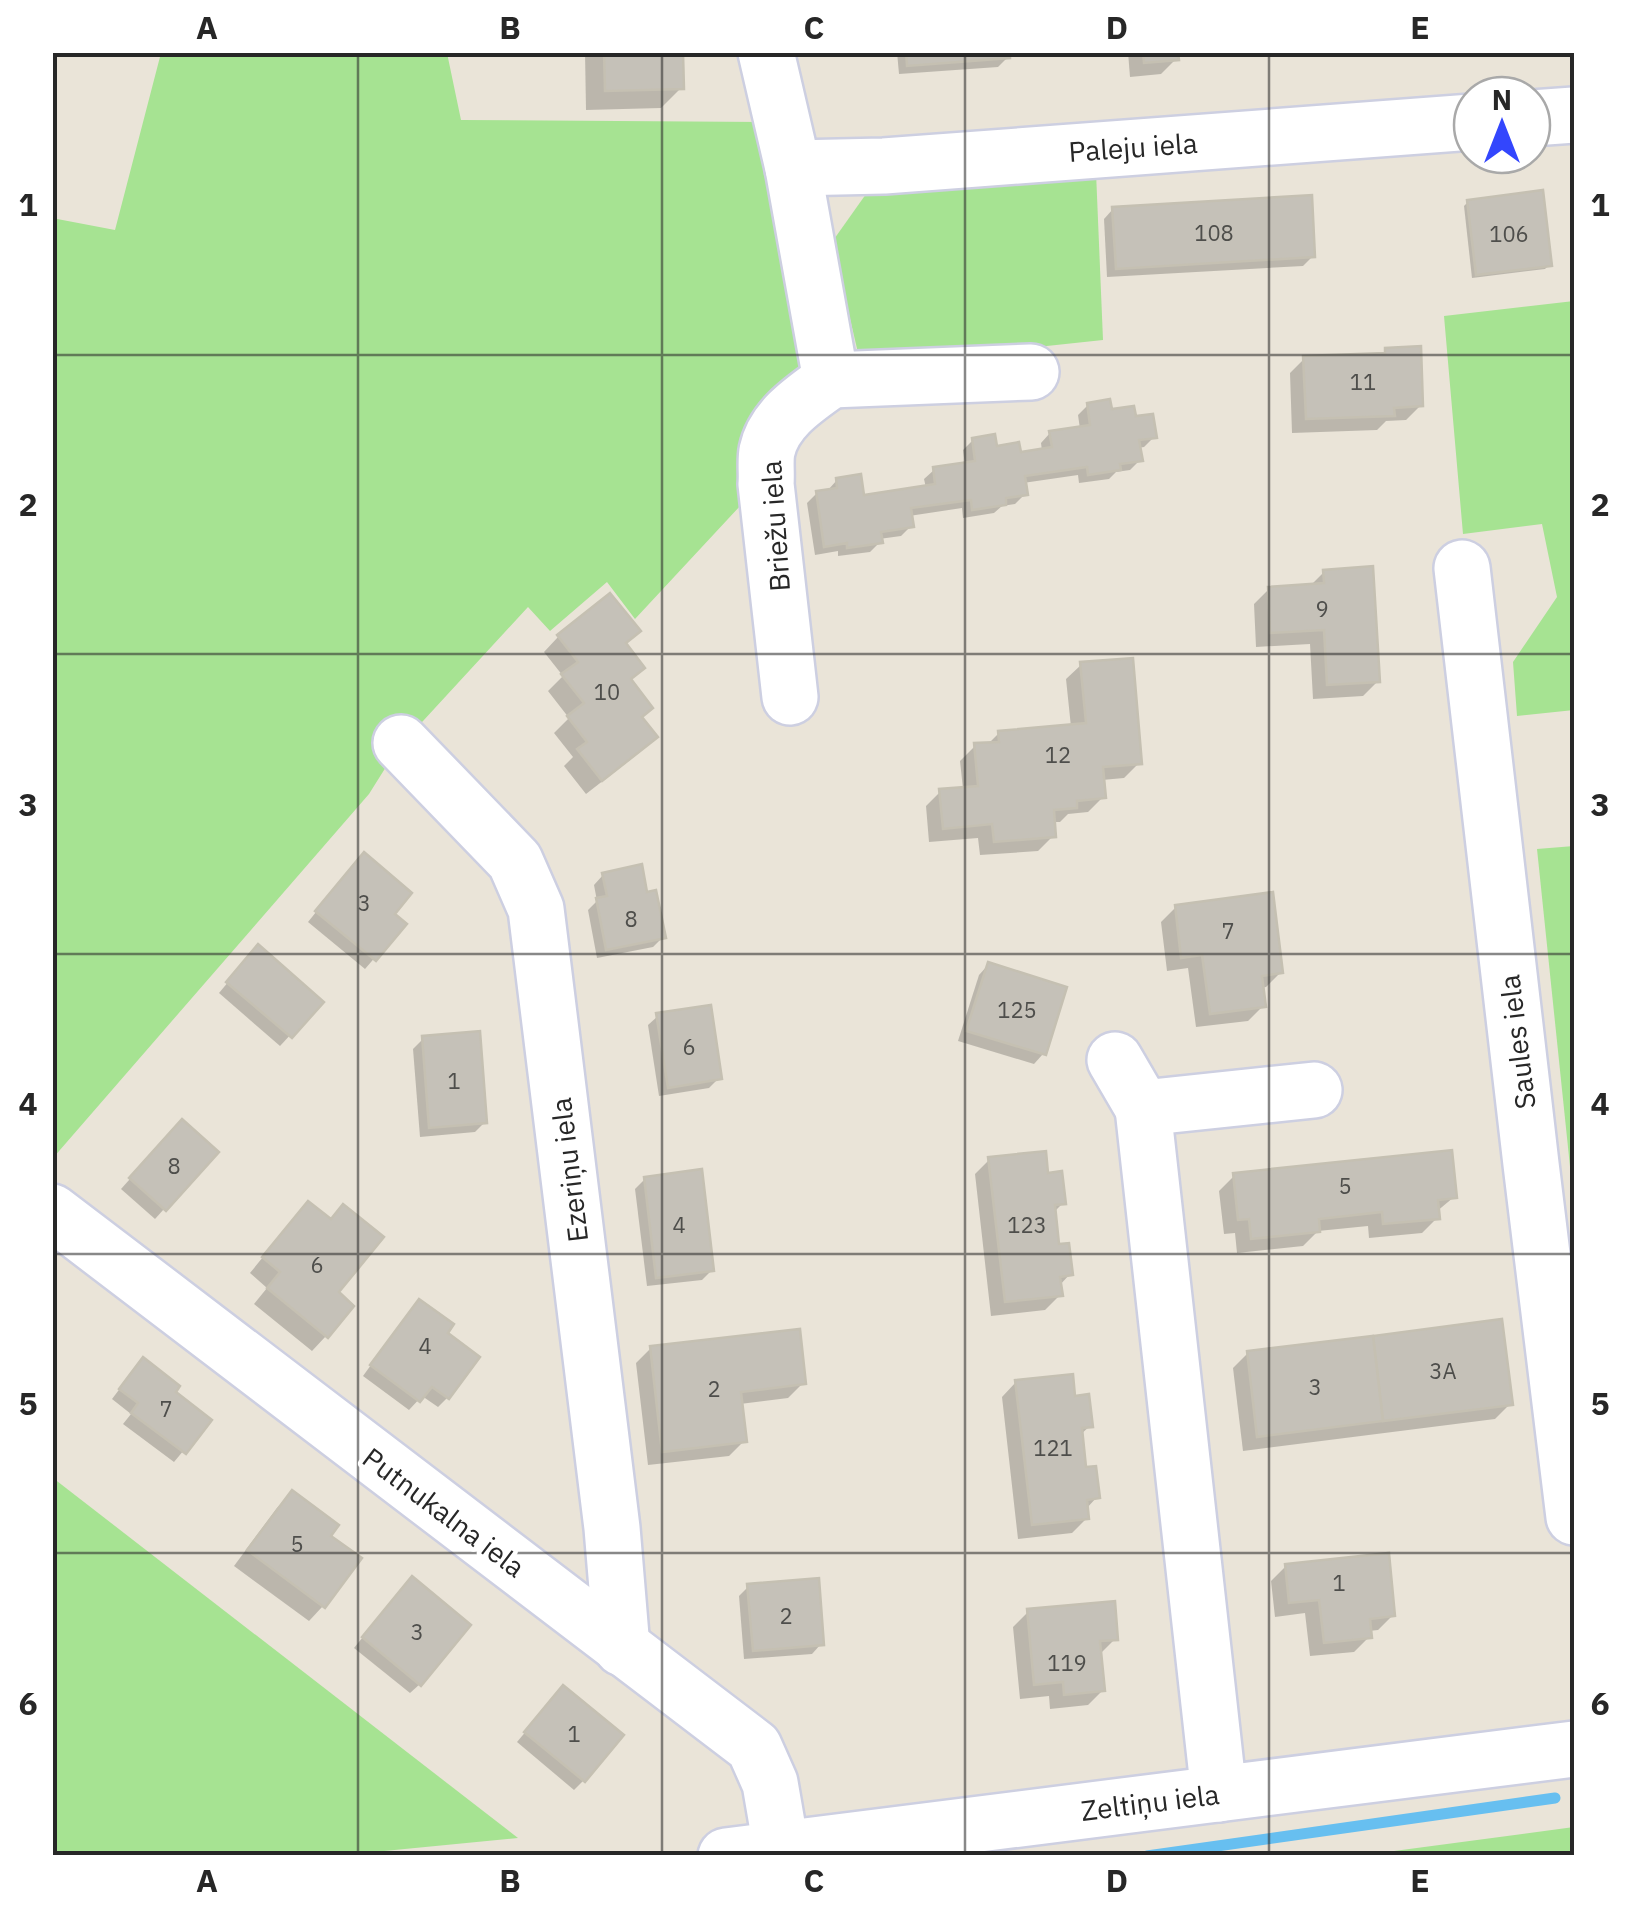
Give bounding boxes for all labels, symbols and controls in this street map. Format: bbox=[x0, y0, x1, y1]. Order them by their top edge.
text: A bbox=[196, 6, 218, 48]
text: B bbox=[499, 6, 521, 48]
text: C bbox=[804, 6, 824, 48]
text: D bbox=[1106, 6, 1128, 48]
text: E bbox=[1410, 6, 1430, 48]
north arrow bbox=[1452, 75, 1552, 175]
text: N bbox=[1492, 81, 1512, 118]
street label: Paleju iela bbox=[1067, 124, 1199, 170]
text: 1 bbox=[18, 183, 38, 225]
text: 1 bbox=[1590, 183, 1610, 225]
house number: 108 bbox=[1194, 218, 1234, 247]
house number: 106 bbox=[1489, 219, 1529, 248]
house number: 11 bbox=[1350, 367, 1376, 396]
street label: Briežu iela bbox=[752, 459, 798, 593]
text: 2 bbox=[18, 483, 38, 525]
text: 2 bbox=[1590, 483, 1610, 525]
house number: 9 bbox=[1315, 594, 1329, 623]
house number: 10 bbox=[594, 677, 620, 706]
house number: 12 bbox=[1045, 740, 1071, 769]
text: 3 bbox=[18, 783, 38, 825]
text: 3 bbox=[1590, 783, 1610, 825]
house number: 3 bbox=[357, 888, 371, 917]
house number: 8 bbox=[624, 904, 638, 933]
house number: 7 bbox=[1221, 916, 1235, 945]
street label: Saules iela bbox=[1490, 973, 1544, 1111]
house number: 125 bbox=[997, 995, 1037, 1024]
house number: 6 bbox=[682, 1032, 696, 1061]
house number: 1 bbox=[447, 1066, 461, 1095]
text: 4 bbox=[18, 1082, 38, 1124]
text: 4 bbox=[1590, 1082, 1610, 1124]
street label: Ezeriņu iela bbox=[542, 1096, 596, 1244]
house number: 8 bbox=[167, 1151, 181, 1180]
house number: 5 bbox=[1338, 1171, 1352, 1200]
house number: 4 bbox=[672, 1210, 686, 1239]
house number: 123 bbox=[1007, 1210, 1047, 1239]
house number: 6 bbox=[310, 1250, 324, 1279]
house number: 4 bbox=[418, 1331, 432, 1360]
house number: 3A bbox=[1429, 1356, 1457, 1385]
house number: 3 bbox=[1308, 1372, 1322, 1401]
house number: 2 bbox=[707, 1374, 721, 1403]
text: 5 bbox=[18, 1382, 38, 1424]
text: 5 bbox=[1590, 1382, 1610, 1424]
house number: 7 bbox=[159, 1394, 173, 1423]
house number: 121 bbox=[1033, 1433, 1073, 1462]
street label: Putnukalna iela bbox=[355, 1439, 533, 1585]
house number: 5 bbox=[290, 1529, 304, 1558]
house number: 1 bbox=[1332, 1568, 1346, 1597]
house number: 2 bbox=[779, 1601, 793, 1630]
house number: 3 bbox=[410, 1617, 424, 1646]
house number: 119 bbox=[1047, 1648, 1087, 1677]
text: 6 bbox=[18, 1682, 38, 1724]
text: 6 bbox=[1590, 1682, 1610, 1724]
house number: 1 bbox=[567, 1719, 581, 1748]
street label: Zeltiņu iela bbox=[1079, 1775, 1221, 1829]
text: A bbox=[196, 1859, 218, 1901]
text: B bbox=[499, 1859, 521, 1901]
text: C bbox=[804, 1859, 824, 1901]
text: D bbox=[1106, 1859, 1128, 1901]
text: E bbox=[1410, 1859, 1430, 1901]

